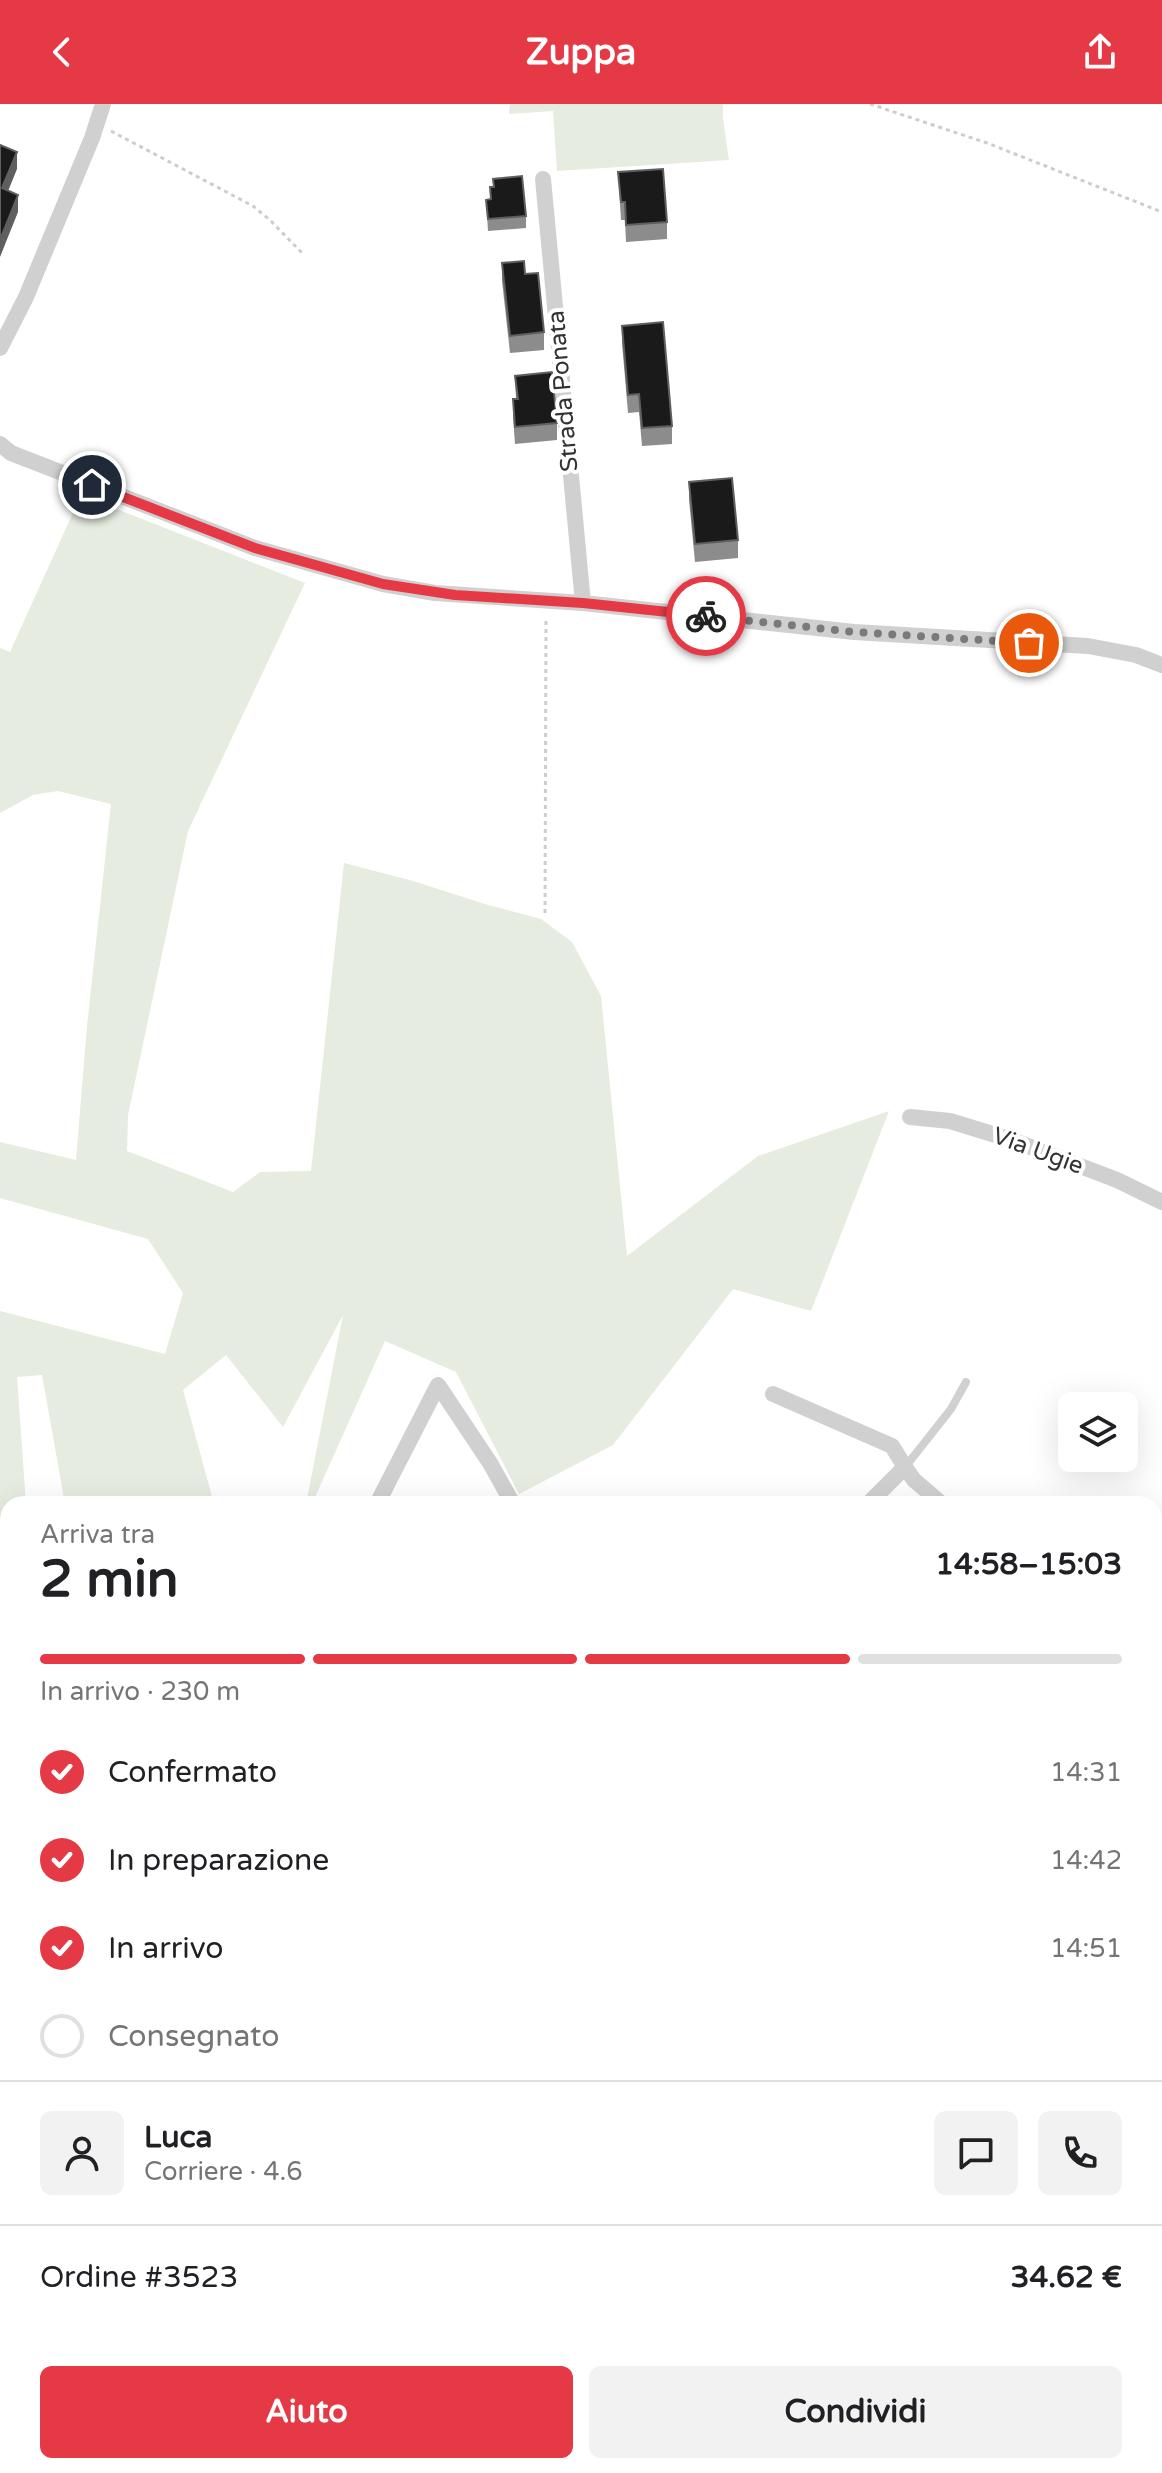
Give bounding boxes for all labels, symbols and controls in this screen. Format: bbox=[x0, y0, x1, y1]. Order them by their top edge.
icon: back bbox=[40, 30, 84, 74]
icon: share bbox=[1078, 30, 1122, 74]
text: Zuppa bbox=[526, 31, 636, 74]
street label: Strada Ponata bbox=[542, 309, 584, 473]
pin bbox=[58, 451, 126, 519]
icon: home bbox=[70, 463, 114, 507]
courier bbox=[666, 576, 746, 656]
icon: bike bbox=[684, 594, 728, 638]
pin bbox=[995, 609, 1063, 677]
icon: bag bbox=[1007, 621, 1051, 665]
street label: Via Ugie bbox=[989, 1121, 1087, 1181]
map controls bbox=[1058, 1392, 1138, 1472]
button: layers bbox=[1058, 1392, 1138, 1472]
text: Arriva tra bbox=[40, 1519, 155, 1550]
text: 14:58–15:03 bbox=[935, 1546, 1122, 1583]
text: 2 min bbox=[40, 1548, 179, 1611]
text: In arrivo · 230 m bbox=[40, 1676, 240, 1707]
icon: check bbox=[40, 1750, 84, 1794]
text: Confermato bbox=[108, 1754, 277, 1791]
text: 14:31 bbox=[1050, 1757, 1122, 1788]
icon: check bbox=[40, 1838, 84, 1882]
text: In preparazione bbox=[108, 1842, 329, 1879]
text: 14:42 bbox=[1050, 1845, 1122, 1876]
icon: check bbox=[40, 1926, 84, 1970]
text: In arrivo bbox=[108, 1930, 224, 1967]
text: 14:51 bbox=[1050, 1933, 1122, 1964]
text: Consegnato bbox=[108, 2018, 279, 2055]
button: person bbox=[40, 2111, 124, 2195]
button: chat bbox=[934, 2111, 1018, 2195]
button: phone bbox=[1038, 2111, 1122, 2195]
text: Luca bbox=[144, 2119, 212, 2156]
text: Corriere · 4.6 bbox=[144, 2156, 303, 2187]
text: Ordine #3523 bbox=[40, 2259, 238, 2296]
text: 34.62 € bbox=[1011, 2259, 1122, 2296]
button: Aiuto bbox=[40, 2366, 573, 2458]
button: Condividi bbox=[589, 2366, 1122, 2458]

